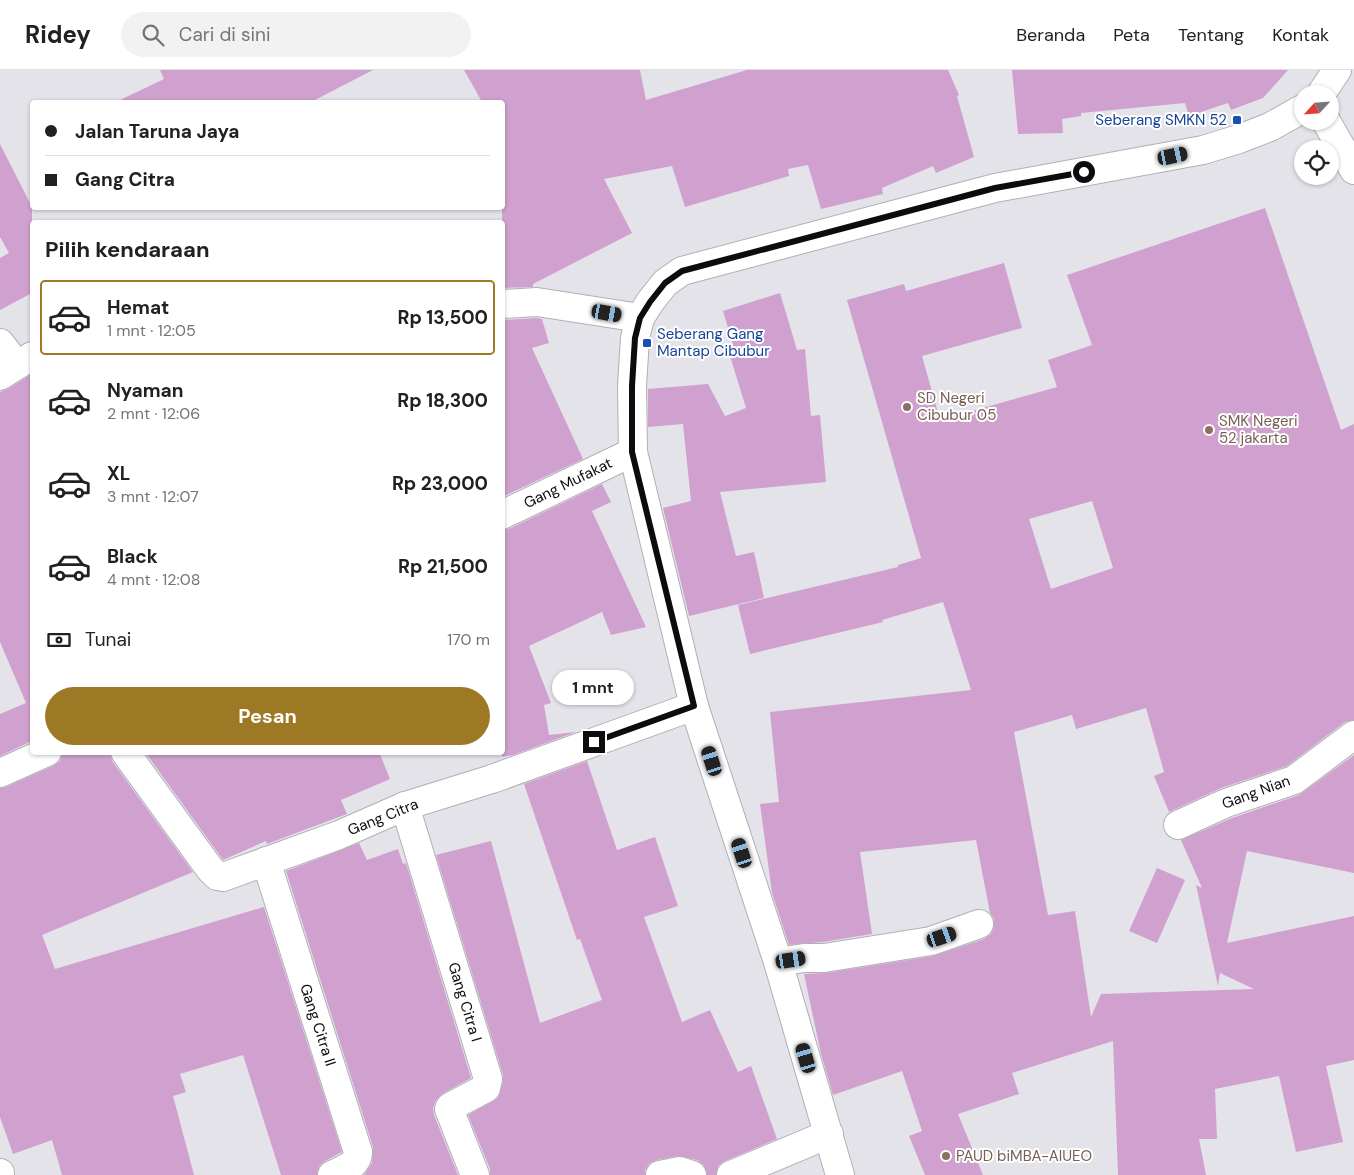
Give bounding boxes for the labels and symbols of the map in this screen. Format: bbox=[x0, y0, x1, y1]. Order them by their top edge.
north arrow bbox=[1294, 85, 1339, 130]
place label: Seberang SMKN 52 bbox=[1095, 110, 1227, 130]
marker: Seberang SMKN 52 bbox=[1231, 114, 1243, 126]
car bbox=[1156, 146, 1189, 166]
route start bbox=[1073, 161, 1095, 183]
car bbox=[590, 303, 623, 323]
place label: Seberang Gang Mantap Cibubur bbox=[657, 324, 770, 361]
marker: Seberang Gang Mantap Cibubur bbox=[641, 337, 653, 349]
place label: SD Negeri Cibubur 05 bbox=[917, 388, 996, 425]
marker: SD Negeri Cibubur 05 bbox=[901, 401, 913, 413]
place label: SMK Negeri 52 jakarta bbox=[1219, 411, 1298, 448]
marker: SMK Negeri 52 jakarta bbox=[1203, 424, 1215, 436]
street label: Gang Mufakat bbox=[520, 453, 616, 513]
callout: 1 mnt bbox=[553, 670, 635, 704]
route end bbox=[583, 731, 605, 753]
car bbox=[700, 744, 723, 778]
street label: Gang Nian bbox=[1219, 770, 1293, 814]
street label: Gang Citra bbox=[345, 794, 421, 840]
car bbox=[730, 836, 753, 870]
car bbox=[925, 925, 958, 949]
car bbox=[775, 950, 806, 970]
street label: Gang Citra I bbox=[443, 960, 487, 1044]
street label: Gang Citra II bbox=[295, 981, 341, 1069]
car bbox=[794, 1041, 817, 1075]
place label: PAUD biMBA-AIUEO bbox=[956, 1146, 1092, 1166]
marker: PAUD biMBA-AIUEO bbox=[940, 1150, 952, 1162]

